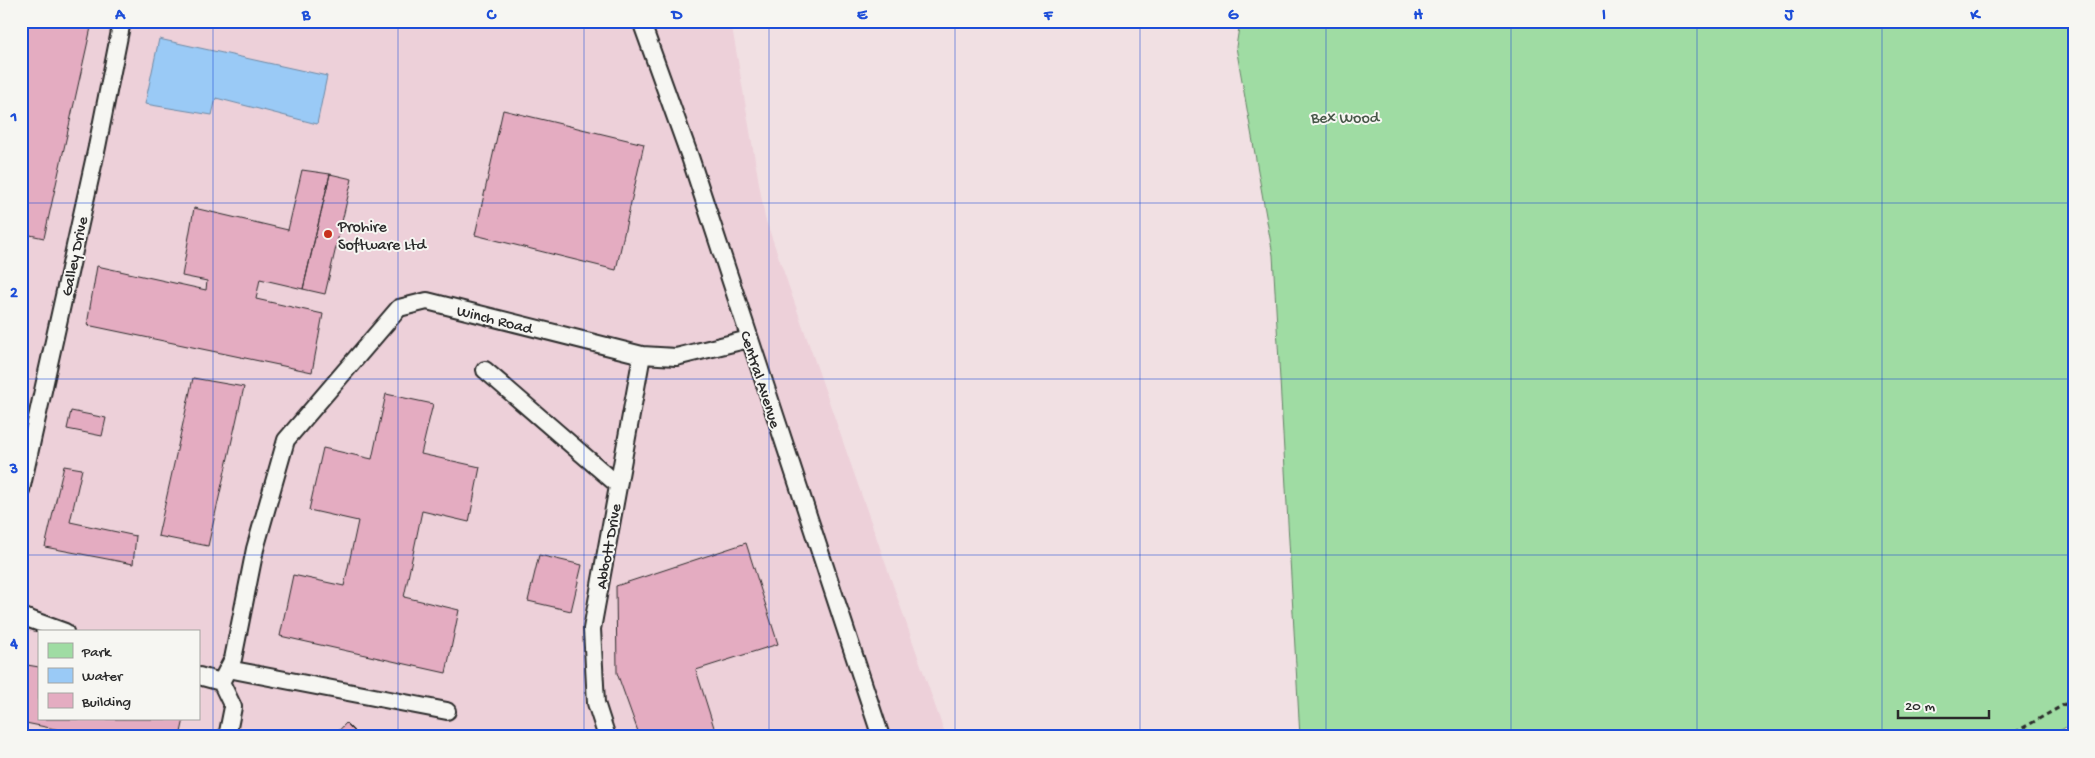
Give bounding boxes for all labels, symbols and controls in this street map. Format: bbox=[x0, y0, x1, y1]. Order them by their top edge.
text: A bbox=[114, 7, 126, 26]
text: B bbox=[301, 7, 311, 26]
text: C bbox=[486, 7, 497, 26]
text: D bbox=[670, 7, 683, 26]
text: E bbox=[857, 7, 868, 26]
text: F bbox=[1043, 7, 1054, 26]
text: G bbox=[1228, 7, 1239, 26]
text: H bbox=[1413, 7, 1423, 26]
text: I bbox=[1602, 7, 1606, 26]
text: J bbox=[1784, 7, 1795, 26]
text: K bbox=[1970, 7, 1982, 26]
text: 1 bbox=[10, 109, 17, 128]
park label: Bex Wood bbox=[1310, 110, 1381, 129]
street label: Galley Drive bbox=[59, 215, 94, 298]
place label: Prohire Software Ltd bbox=[337, 219, 428, 256]
marker: Prohire Software Ltd bbox=[322, 228, 334, 240]
text: 2 bbox=[10, 285, 18, 304]
street label: Winch Road bbox=[454, 303, 536, 340]
street label: Central Avenue bbox=[734, 329, 784, 432]
text: 3 bbox=[9, 461, 18, 480]
street label: Abbott Drive bbox=[594, 502, 627, 591]
legend bbox=[38, 630, 200, 720]
text: 4 bbox=[9, 636, 18, 655]
text: Park bbox=[81, 644, 112, 662]
text: Water bbox=[82, 668, 124, 686]
scale bar bbox=[1898, 688, 1989, 720]
text: Building bbox=[81, 694, 131, 712]
text: 20 m bbox=[1905, 698, 1935, 716]

